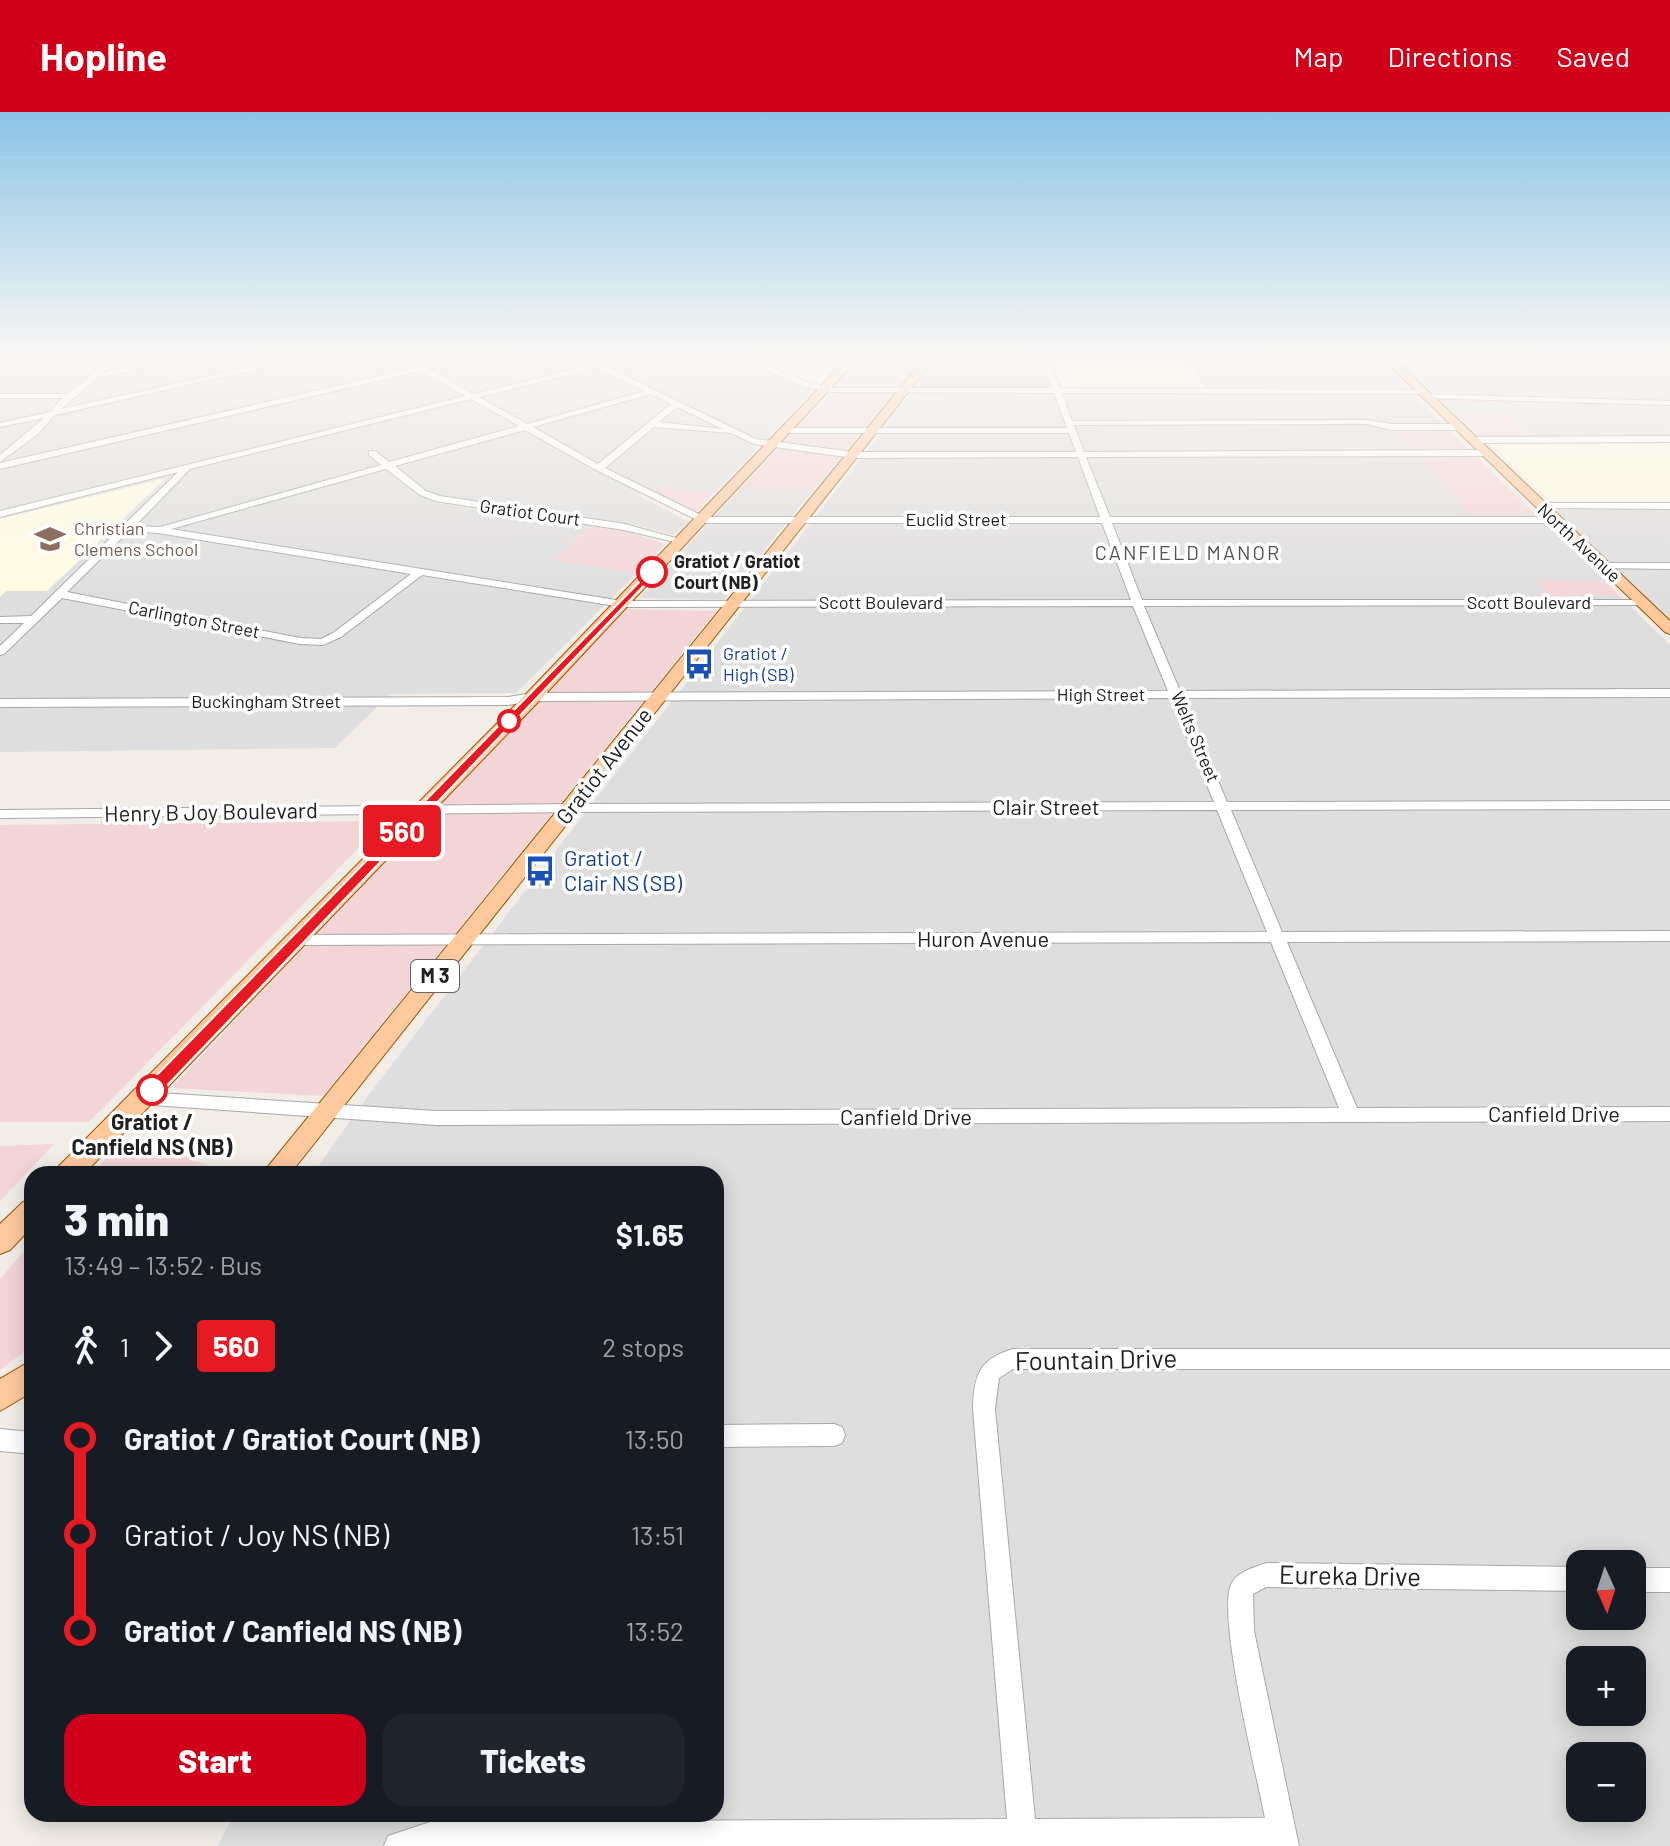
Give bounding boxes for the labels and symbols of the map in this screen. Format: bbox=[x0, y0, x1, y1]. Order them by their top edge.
street label: Gratiot Court bbox=[478, 494, 582, 530]
street label: North Avenue bbox=[1533, 498, 1626, 586]
street label: Euclid Street bbox=[905, 508, 1007, 530]
place label: Christian Clemens School bbox=[74, 517, 198, 560]
school or university icon: Christian Clemens School bbox=[33, 522, 67, 556]
district label: CANFIELD MANOR bbox=[1095, 540, 1281, 564]
place label: Gratiot / Gratiot Court (NB) bbox=[674, 550, 800, 593]
marker: Gratiot / Gratiot Court (NB) bbox=[637, 557, 667, 587]
street label: Scott Boulevard bbox=[819, 591, 943, 613]
street label: Scott Boulevard bbox=[1467, 591, 1591, 613]
street label: Carlington Street bbox=[127, 596, 262, 643]
place label: Gratiot / High (SB) bbox=[723, 642, 794, 685]
bus stop icon: Gratiot / High (SB) bbox=[682, 647, 716, 681]
street label: High Street bbox=[1057, 683, 1145, 705]
street label: Welts Street bbox=[1167, 688, 1225, 785]
street label: Buckingham Street bbox=[191, 690, 341, 712]
street label: Gratiot Avenue bbox=[550, 702, 657, 829]
unlabelled marker bbox=[498, 710, 520, 732]
street label: Clair Street bbox=[992, 793, 1100, 819]
street label: Henry B Joy Boulevard bbox=[104, 796, 318, 826]
line badge: 560 bbox=[356, 805, 448, 857]
place label: Gratiot / Clair NS (SB) bbox=[564, 844, 682, 895]
bus stop icon: Gratiot / Clair NS (SB) bbox=[523, 854, 557, 888]
street label: Huron Avenue bbox=[917, 925, 1049, 951]
road number: M 3 bbox=[411, 960, 459, 992]
marker: Gratiot / Canfield NS (NB) bbox=[137, 1075, 167, 1105]
street label: Canfield Drive bbox=[1488, 1100, 1620, 1126]
street label: Canfield Drive bbox=[840, 1103, 972, 1129]
place label: Gratiot / Canfield NS (NB) bbox=[72, 1108, 233, 1159]
street label: Fountain Drive bbox=[1015, 1342, 1177, 1375]
north arrow bbox=[1566, 1550, 1646, 1630]
street label: Eureka Drive bbox=[1279, 1558, 1421, 1591]

